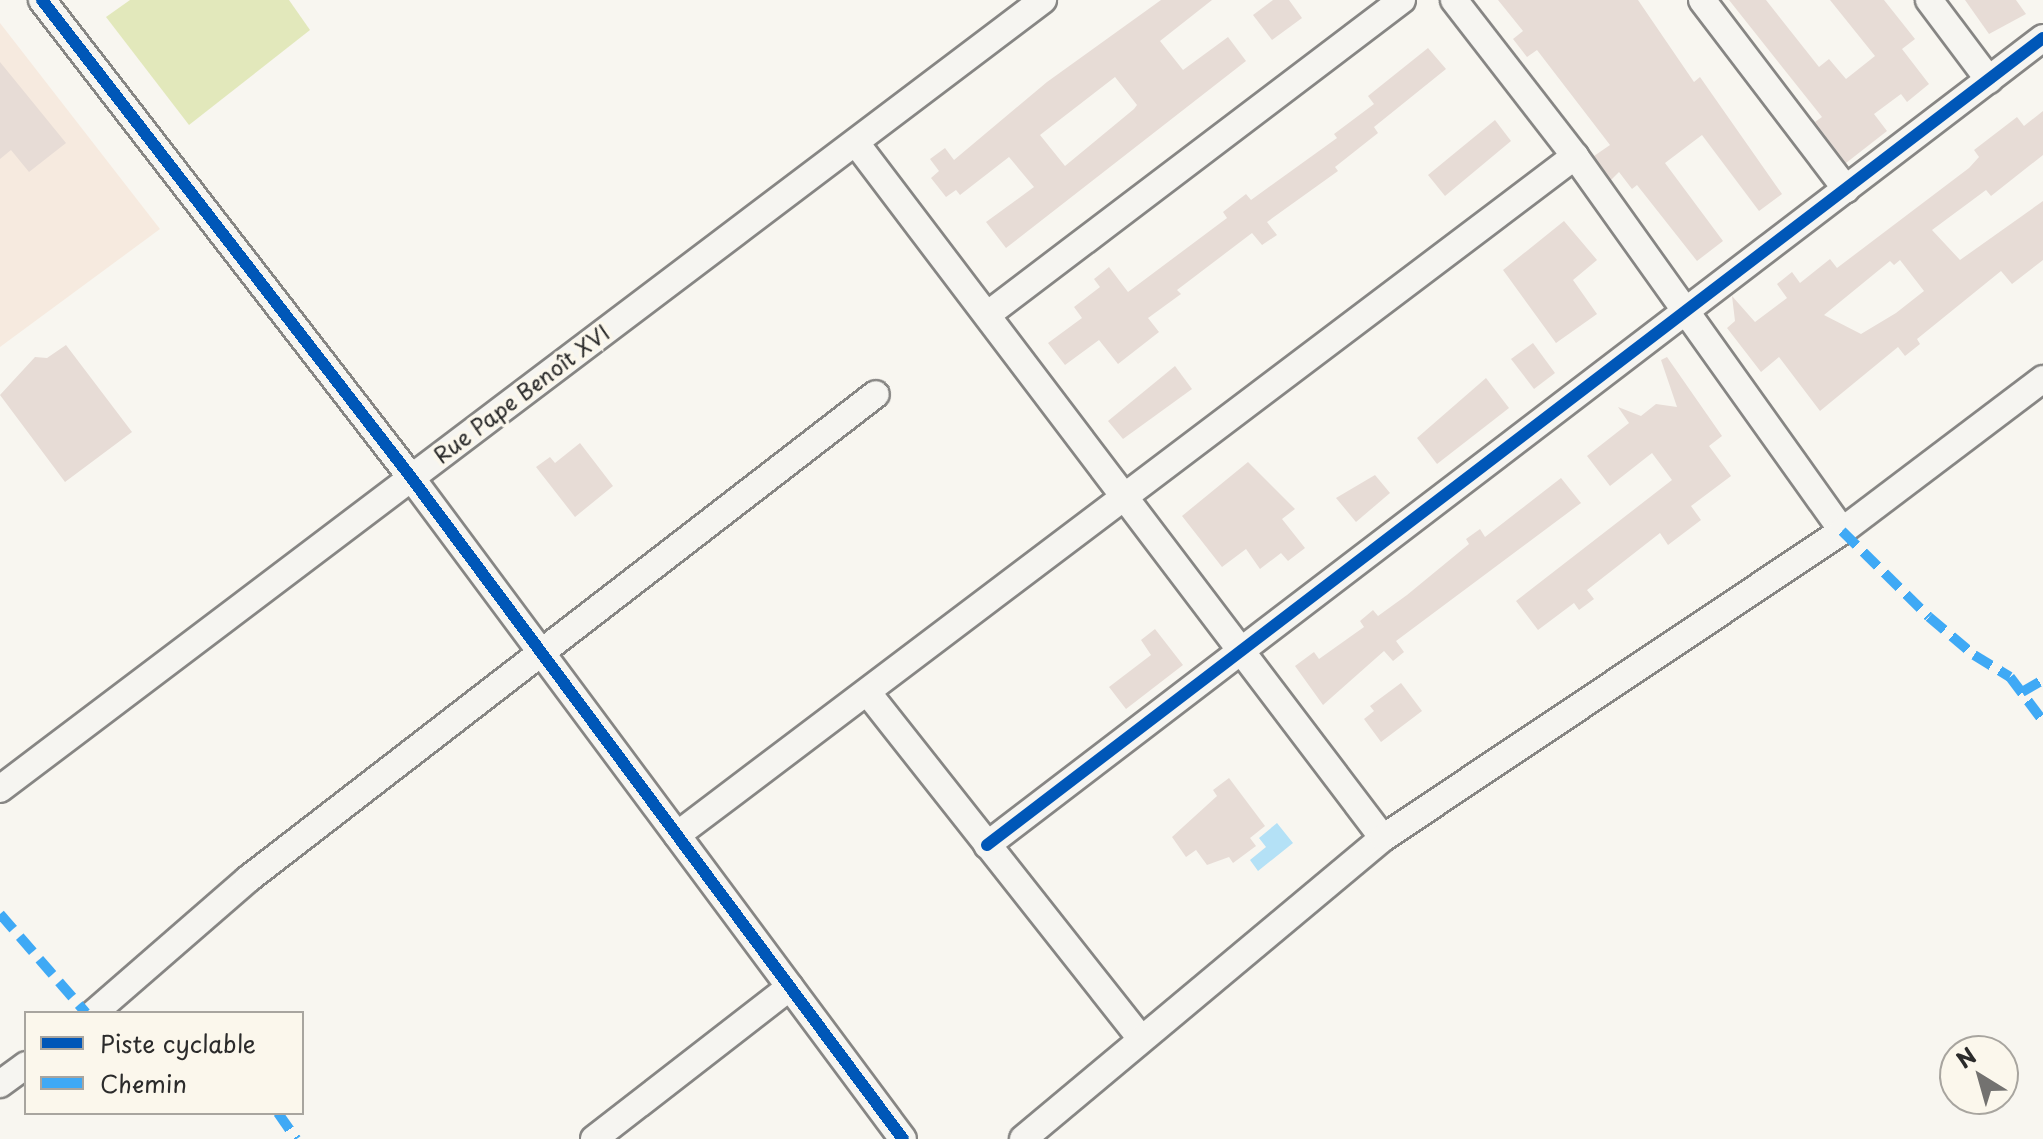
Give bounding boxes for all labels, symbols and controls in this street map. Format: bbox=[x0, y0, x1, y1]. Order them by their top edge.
street label: Rue Pape Benoît XVI bbox=[427, 317, 615, 469]
legend bbox=[24, 1011, 304, 1115]
text: Piste cyclable bbox=[100, 1025, 256, 1061]
north arrow bbox=[1939, 1035, 2019, 1115]
text: N bbox=[1949, 1039, 1982, 1075]
text: Chemin bbox=[100, 1065, 187, 1101]

